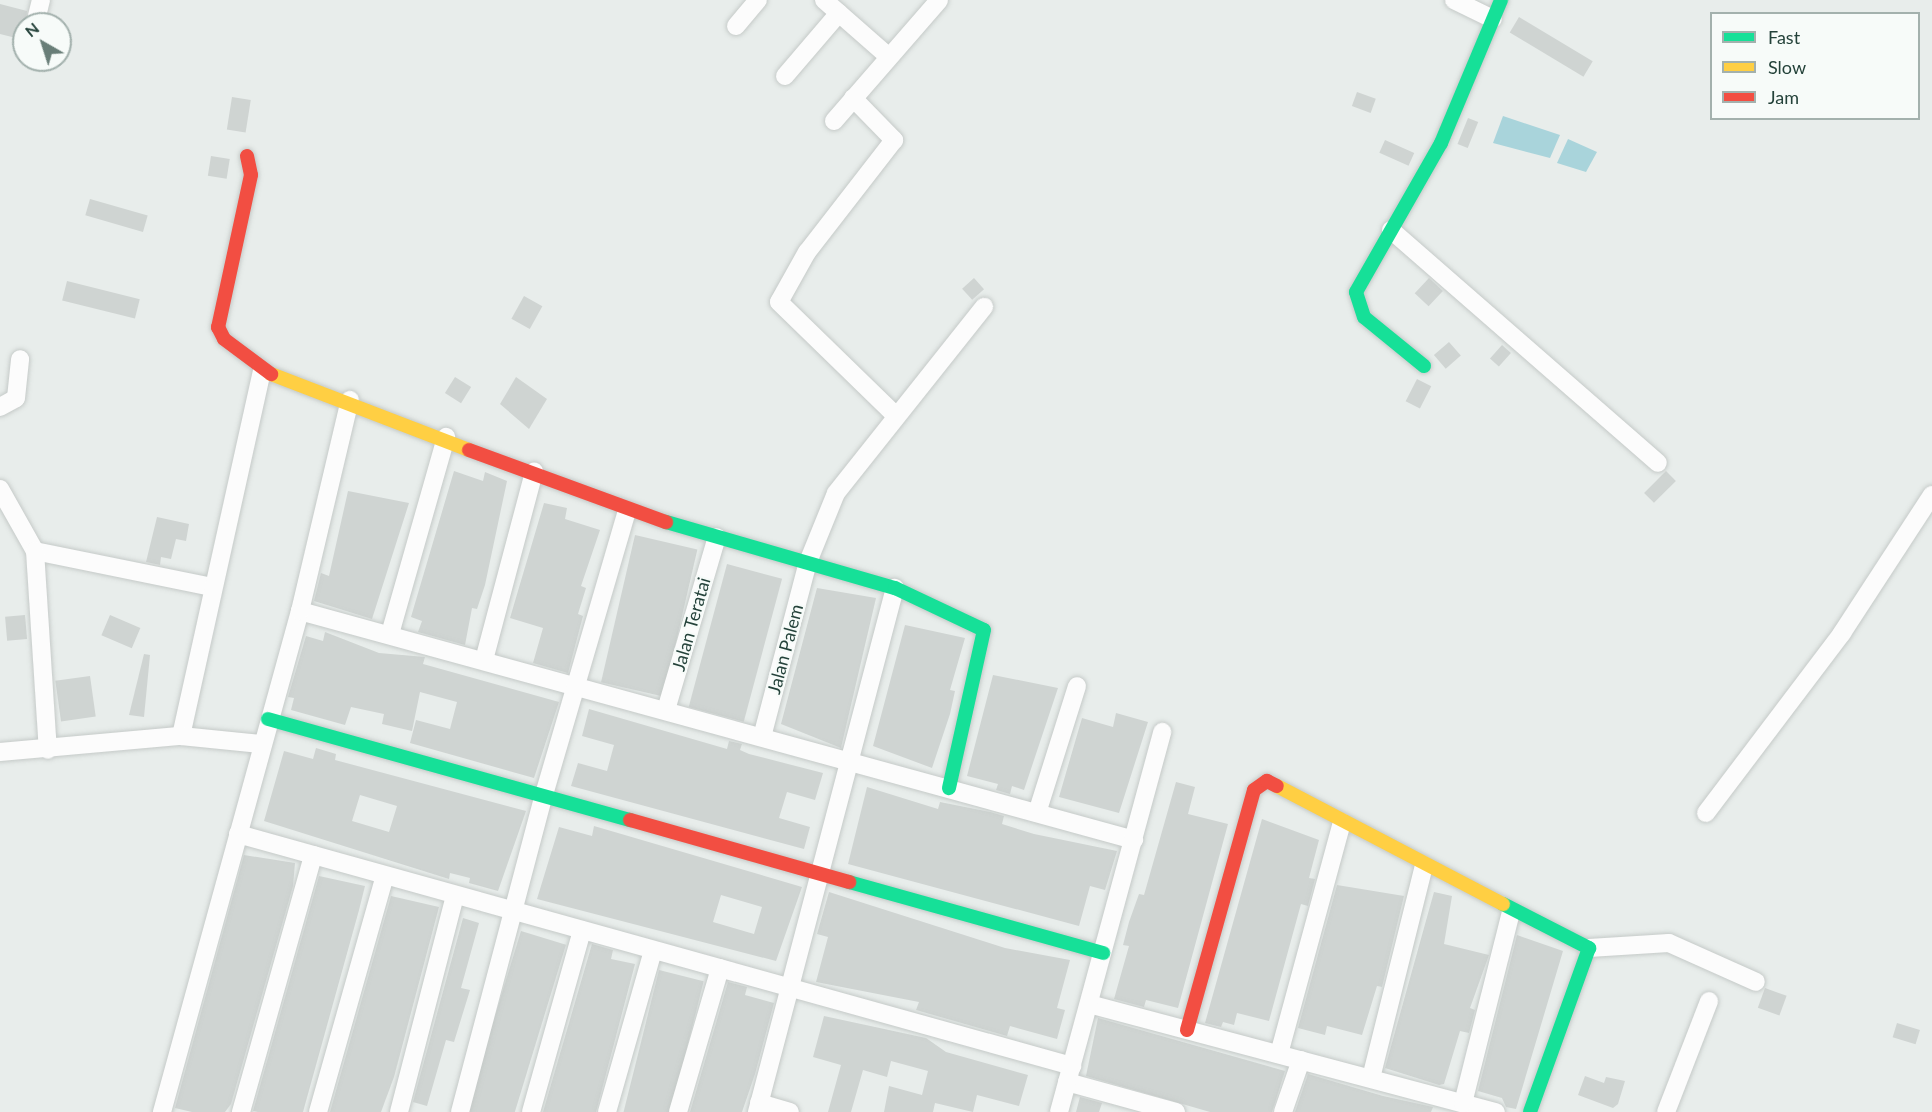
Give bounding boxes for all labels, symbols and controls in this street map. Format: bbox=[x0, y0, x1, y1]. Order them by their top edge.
north arrow bbox=[12, 12, 72, 72]
legend bbox=[1710, 12, 1920, 120]
text: N bbox=[21, 18, 42, 40]
text: Fast bbox=[1768, 26, 1800, 48]
text: Slow bbox=[1768, 56, 1806, 78]
text: Jam bbox=[1768, 86, 1799, 108]
street label: Jalan Teratai bbox=[667, 574, 715, 674]
street label: Jalan Palem bbox=[763, 602, 807, 696]

